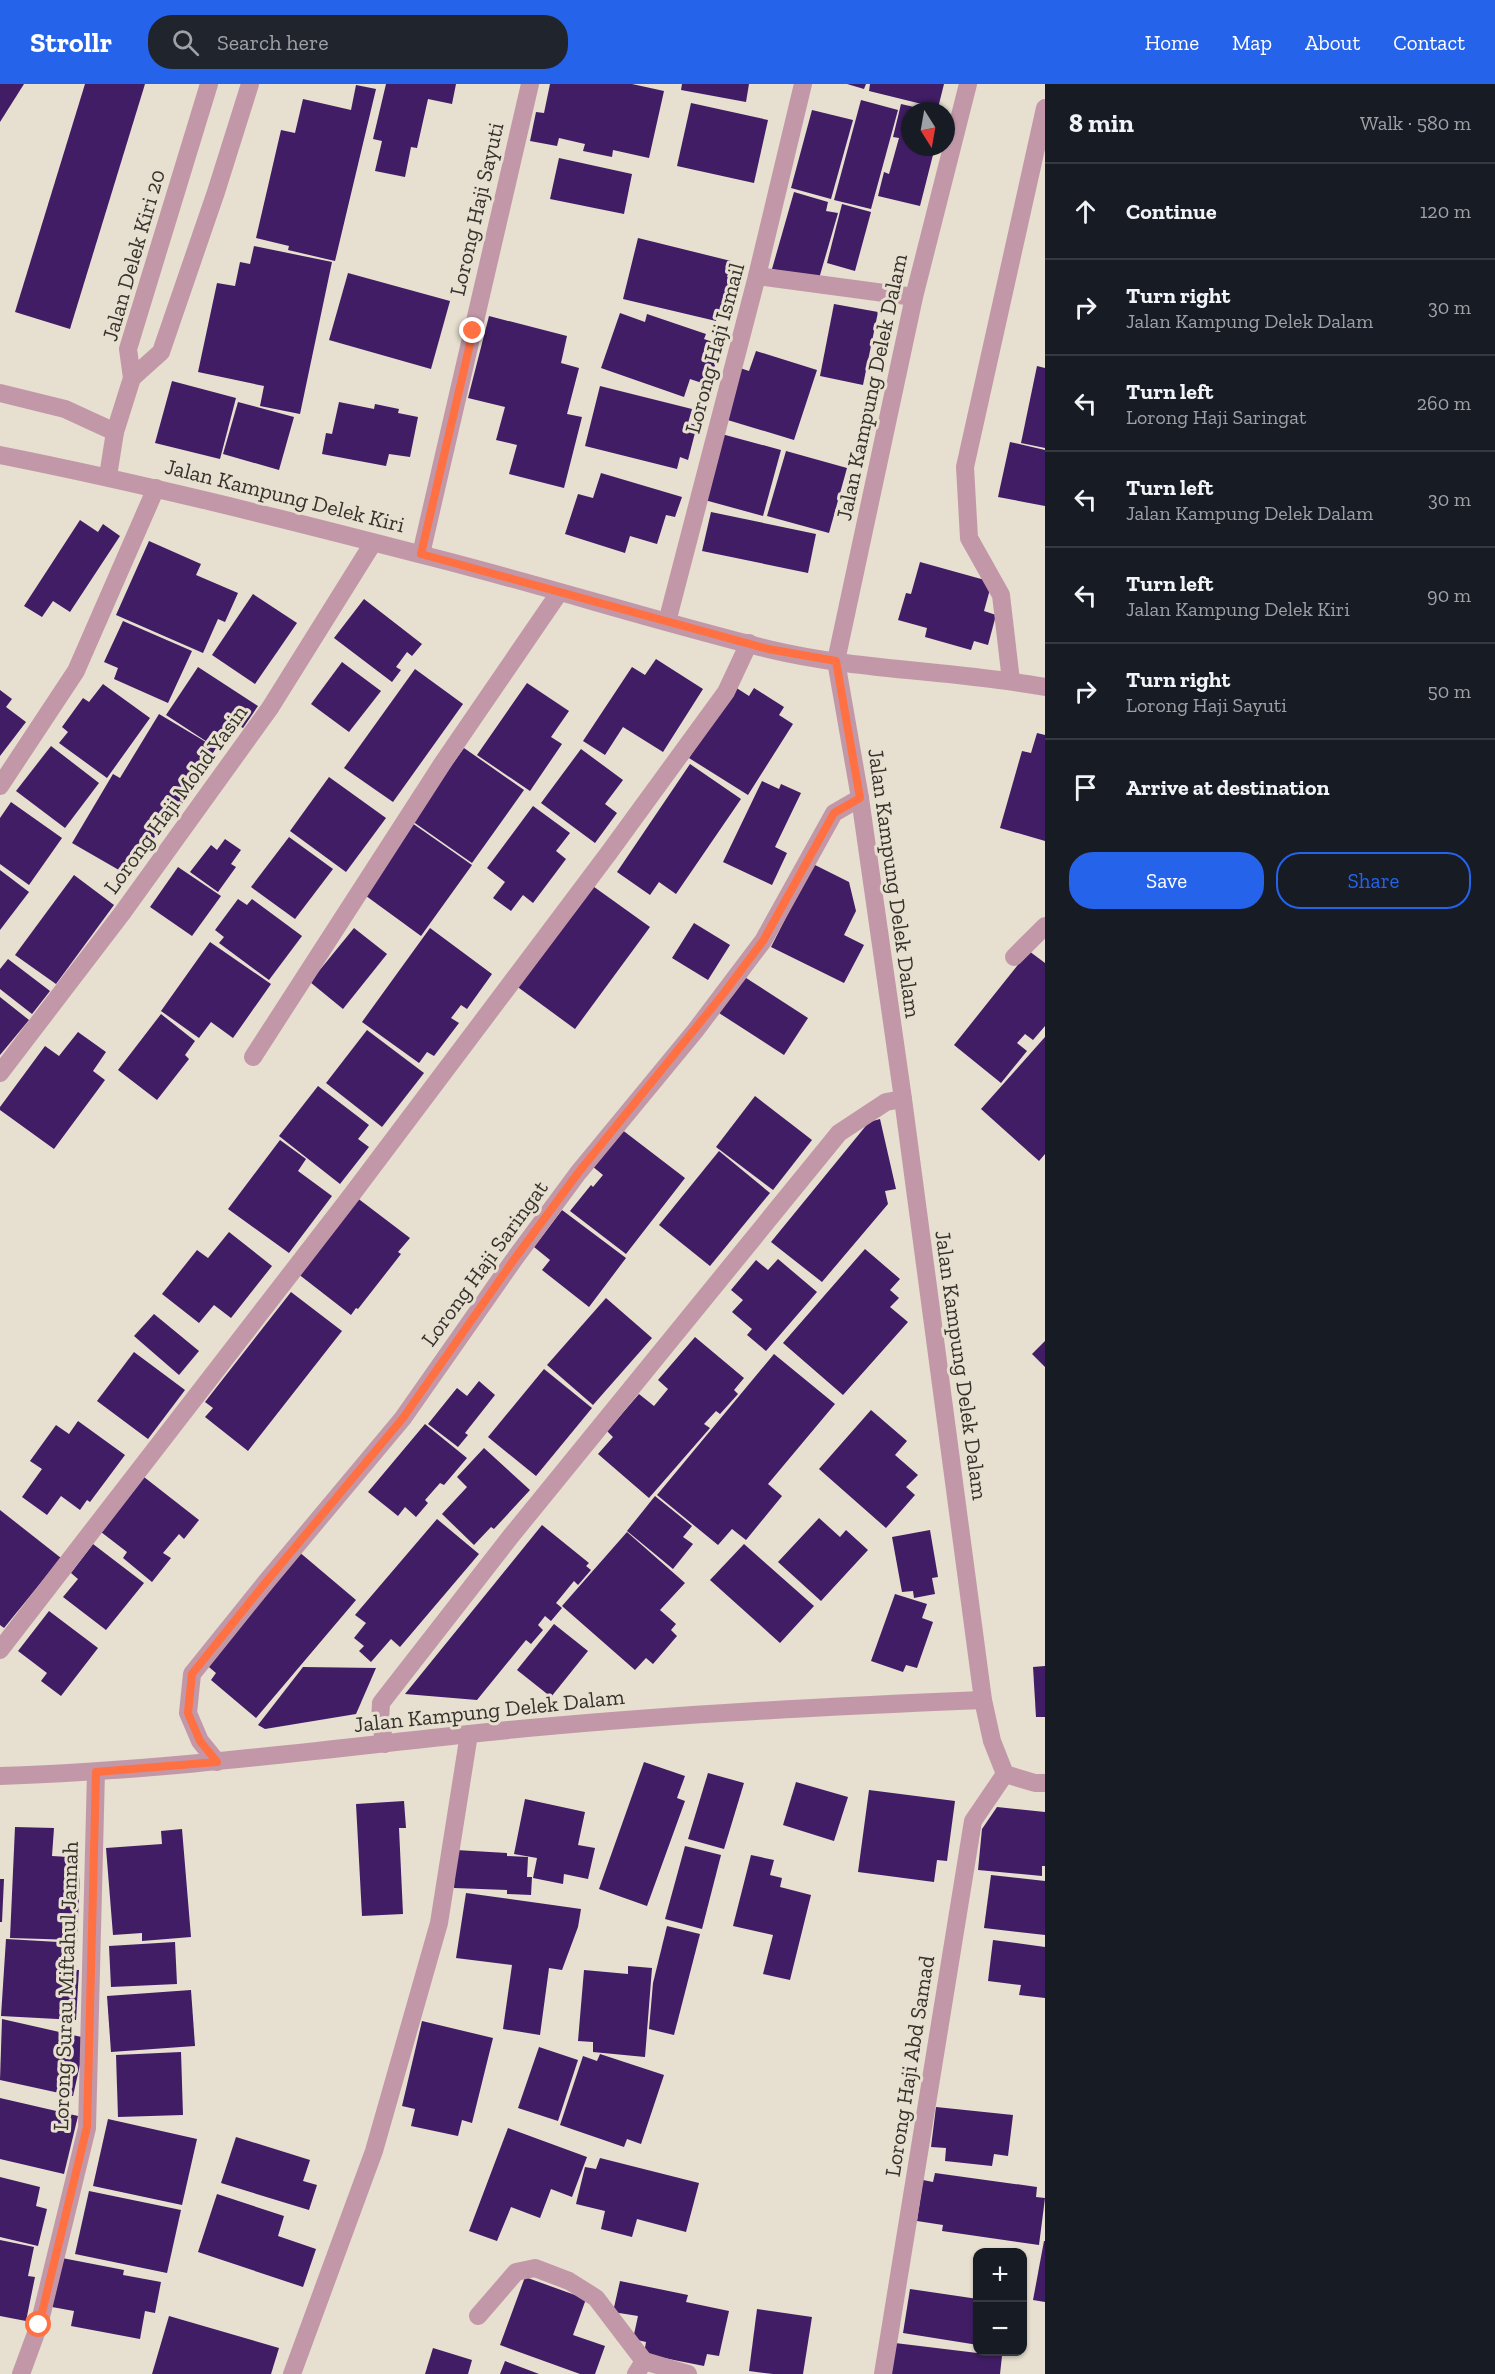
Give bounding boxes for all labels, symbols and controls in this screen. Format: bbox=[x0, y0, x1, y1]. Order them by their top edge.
search box bbox=[148, 15, 568, 69]
text: Strollr bbox=[30, 26, 112, 59]
icon: search bbox=[169, 26, 202, 59]
text: Search here bbox=[217, 29, 328, 56]
text: Home bbox=[1145, 30, 1199, 55]
text: Map bbox=[1232, 30, 1272, 55]
text: About bbox=[1305, 30, 1360, 55]
text: Contact bbox=[1393, 30, 1465, 55]
north arrow bbox=[901, 102, 955, 156]
text: 8 min bbox=[1069, 107, 1134, 139]
text: Walk · 580 m bbox=[1360, 111, 1471, 135]
street label: Lorong Haji Sayuti bbox=[443, 120, 510, 298]
street label: Jalan Delek Kiri 20 bbox=[96, 166, 171, 344]
icon: ahead bbox=[1069, 195, 1102, 228]
text: Continue bbox=[1126, 198, 1217, 225]
text: 120 m bbox=[1420, 199, 1471, 223]
street label: Jalan Kampung Delek Dalam bbox=[830, 251, 913, 523]
street label: Lorong Haji Ismail bbox=[679, 260, 750, 436]
text: Turn right bbox=[1126, 282, 1230, 309]
icon: right bbox=[1069, 291, 1102, 324]
text: 30 m bbox=[1428, 295, 1471, 319]
text: Jalan Kampung Delek Dalam bbox=[1126, 309, 1373, 333]
route end bbox=[459, 317, 485, 343]
text: Turn left bbox=[1126, 378, 1213, 405]
icon: left bbox=[1069, 387, 1102, 420]
text: 260 m bbox=[1417, 391, 1471, 415]
text: Lorong Haji Saringat bbox=[1126, 405, 1306, 429]
street label: Jalan Kampung Delek Kiri bbox=[162, 453, 408, 538]
text: Turn left bbox=[1126, 474, 1213, 501]
icon: left bbox=[1069, 483, 1102, 516]
text: 30 m bbox=[1428, 487, 1471, 511]
text: Jalan Kampung Delek Dalam bbox=[1126, 501, 1373, 525]
text: Turn left bbox=[1126, 570, 1213, 597]
icon: left bbox=[1069, 579, 1102, 612]
text: 90 m bbox=[1427, 583, 1471, 607]
text: Jalan Kampung Delek Kiri bbox=[1126, 597, 1350, 621]
text: Turn right bbox=[1126, 666, 1230, 693]
icon: right bbox=[1069, 675, 1102, 708]
text: 50 m bbox=[1427, 679, 1471, 703]
text: Lorong Haji Sayuti bbox=[1126, 693, 1287, 717]
street label: Lorong Haji Mohd Yasin bbox=[98, 699, 253, 899]
street label: Jalan Kampung Delek Dalam bbox=[862, 747, 927, 1020]
icon: arrive bbox=[1069, 771, 1102, 804]
text: Arrive at destination bbox=[1126, 774, 1329, 801]
button: Save bbox=[1069, 852, 1264, 909]
button: Share bbox=[1276, 852, 1471, 909]
street label: Lorong Haji Saringat bbox=[415, 1174, 554, 1351]
street label: Jalan Kampung Delek Dalam bbox=[929, 1229, 994, 1502]
street label: Jalan Kampung Delek Dalam bbox=[352, 1683, 626, 1738]
street label: Lorong Surau Miftahul Jannah bbox=[47, 1840, 84, 2131]
street label: Lorong Haji Abd Samad bbox=[879, 1954, 940, 2179]
map controls bbox=[973, 2248, 1027, 2356]
button: + bbox=[973, 2248, 1027, 2302]
button: − bbox=[973, 2302, 1027, 2356]
route start bbox=[25, 2311, 51, 2337]

